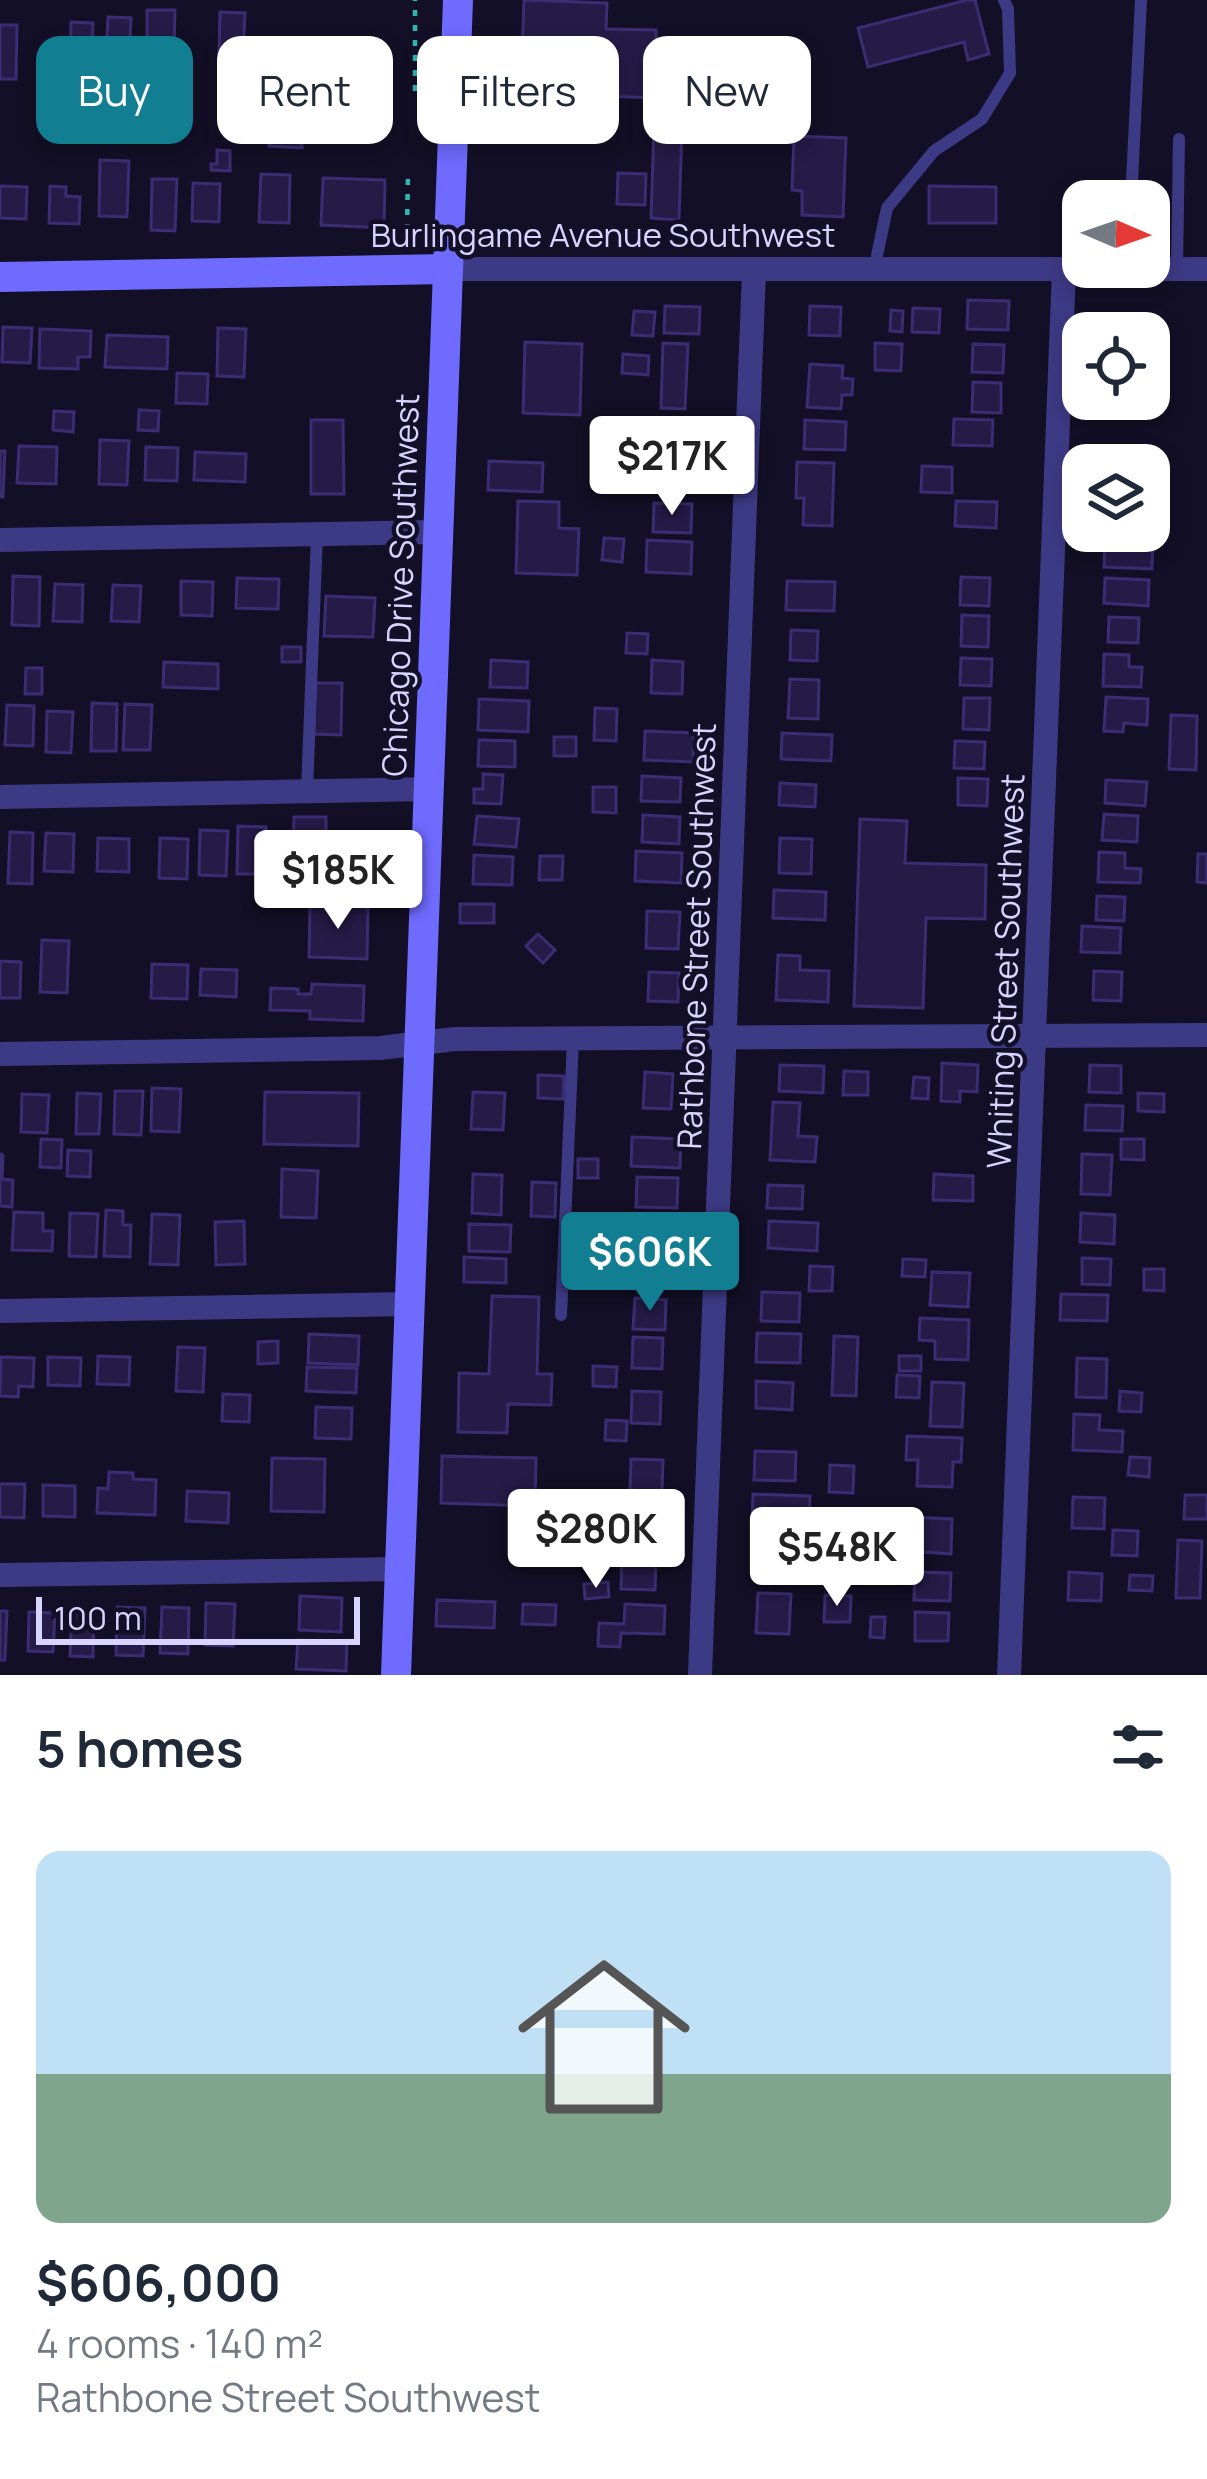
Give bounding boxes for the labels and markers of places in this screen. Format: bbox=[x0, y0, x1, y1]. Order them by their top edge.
pin: $217K bbox=[588, 416, 756, 518]
pin: $185K bbox=[254, 830, 422, 932]
pin: $606K bbox=[566, 1212, 734, 1314]
pin: $280K bbox=[512, 1489, 680, 1591]
pin: $548K bbox=[753, 1507, 921, 1609]

